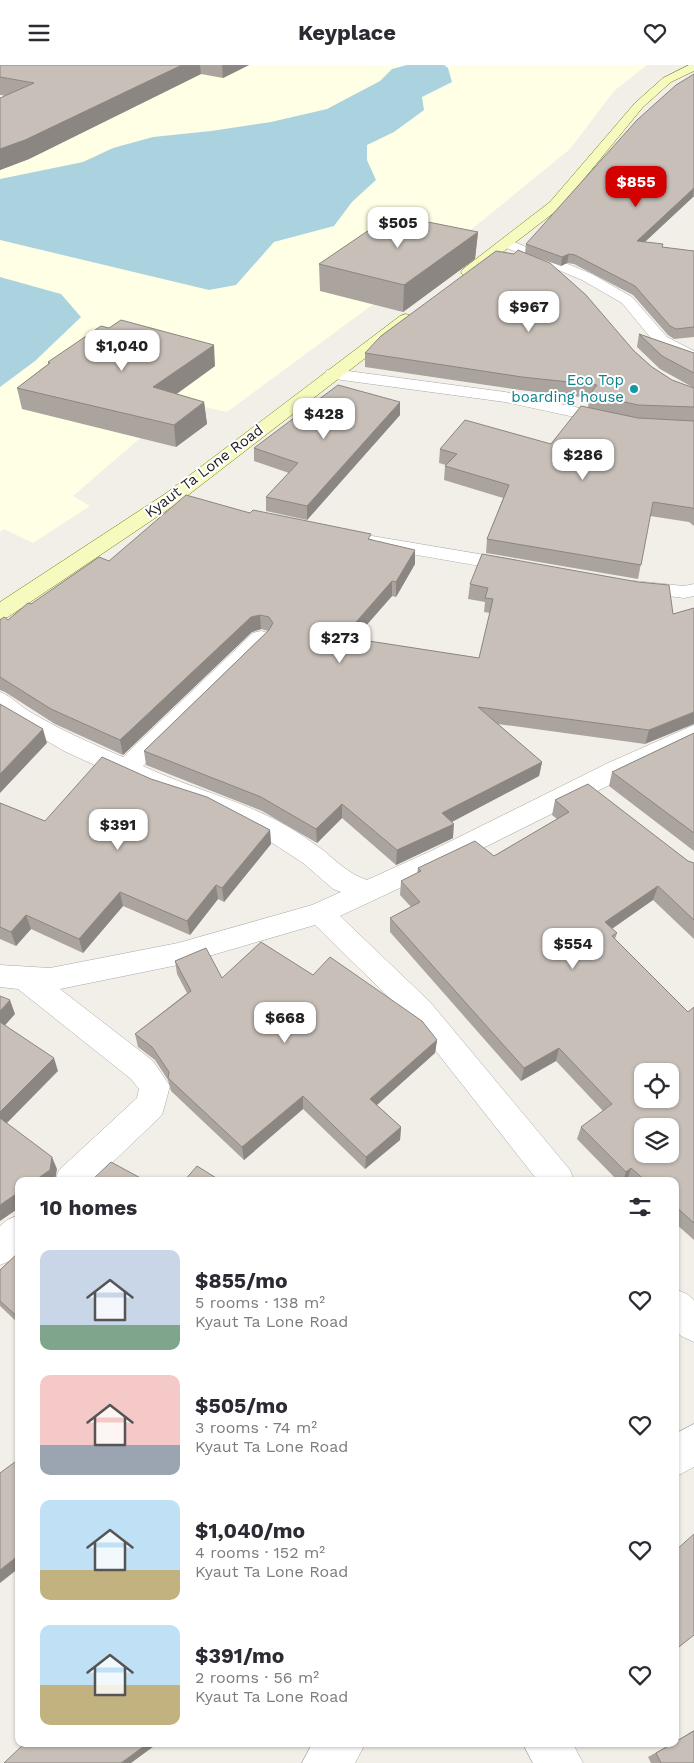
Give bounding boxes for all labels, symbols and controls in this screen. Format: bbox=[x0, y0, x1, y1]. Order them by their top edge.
icon: menu bbox=[25, 19, 53, 47]
icon: heart bbox=[641, 19, 669, 47]
text: Keyplace bbox=[298, 20, 396, 45]
pin: $855 bbox=[606, 165, 666, 208]
text: $855 bbox=[617, 172, 655, 191]
pin: $505 bbox=[368, 207, 428, 249]
text: $505 bbox=[378, 213, 418, 232]
pin: $967 bbox=[499, 291, 559, 333]
text: $967 bbox=[509, 297, 549, 316]
pin: $1,040 bbox=[81, 329, 163, 372]
text: $1,040 bbox=[96, 336, 148, 355]
place label: Eco Top boarding house bbox=[511, 371, 624, 406]
marker: Eco Top boarding house bbox=[628, 383, 640, 395]
pin: $428 bbox=[294, 397, 354, 440]
text: $428 bbox=[304, 404, 344, 423]
street label: Kyaut Ta Lone Road bbox=[141, 421, 267, 521]
pin: $286 bbox=[553, 439, 613, 481]
text: $286 bbox=[563, 445, 603, 464]
pin: $273 bbox=[310, 621, 370, 664]
text: $273 bbox=[321, 628, 359, 647]
pin: $391 bbox=[88, 809, 148, 851]
text: $391 bbox=[100, 815, 136, 834]
pin: $554 bbox=[543, 927, 603, 970]
text: $554 bbox=[553, 934, 593, 953]
pin: $668 bbox=[255, 1001, 315, 1044]
text: $668 bbox=[265, 1008, 305, 1027]
map controls bbox=[634, 1063, 679, 1163]
button: locate bbox=[634, 1063, 679, 1108]
button: layers bbox=[634, 1118, 679, 1163]
icon: filters bbox=[626, 1193, 654, 1221]
text: 10 homes bbox=[40, 1195, 137, 1220]
text: $855/mo bbox=[195, 1268, 288, 1293]
icon: home bbox=[80, 1270, 140, 1330]
icon: heart bbox=[626, 1286, 654, 1314]
text: 5 rooms · 138 m² bbox=[195, 1293, 325, 1312]
text: Kyaut Ta Lone Road bbox=[195, 1312, 348, 1331]
text: $505/mo bbox=[195, 1393, 288, 1418]
icon: home bbox=[80, 1395, 140, 1455]
icon: heart bbox=[626, 1411, 654, 1439]
text: 3 rooms · 74 m² bbox=[195, 1418, 317, 1437]
text: Kyaut Ta Lone Road bbox=[195, 1437, 348, 1456]
text: $1,040/mo bbox=[195, 1518, 305, 1543]
icon: home bbox=[80, 1520, 140, 1580]
icon: heart bbox=[626, 1536, 654, 1564]
text: 4 rooms · 152 m² bbox=[195, 1543, 325, 1562]
text: Kyaut Ta Lone Road bbox=[195, 1562, 348, 1581]
text: $391/mo bbox=[195, 1643, 284, 1668]
icon: home bbox=[80, 1645, 140, 1705]
icon: heart bbox=[626, 1661, 654, 1689]
text: 2 rooms · 56 m² bbox=[195, 1668, 319, 1687]
text: Kyaut Ta Lone Road bbox=[195, 1687, 348, 1706]

